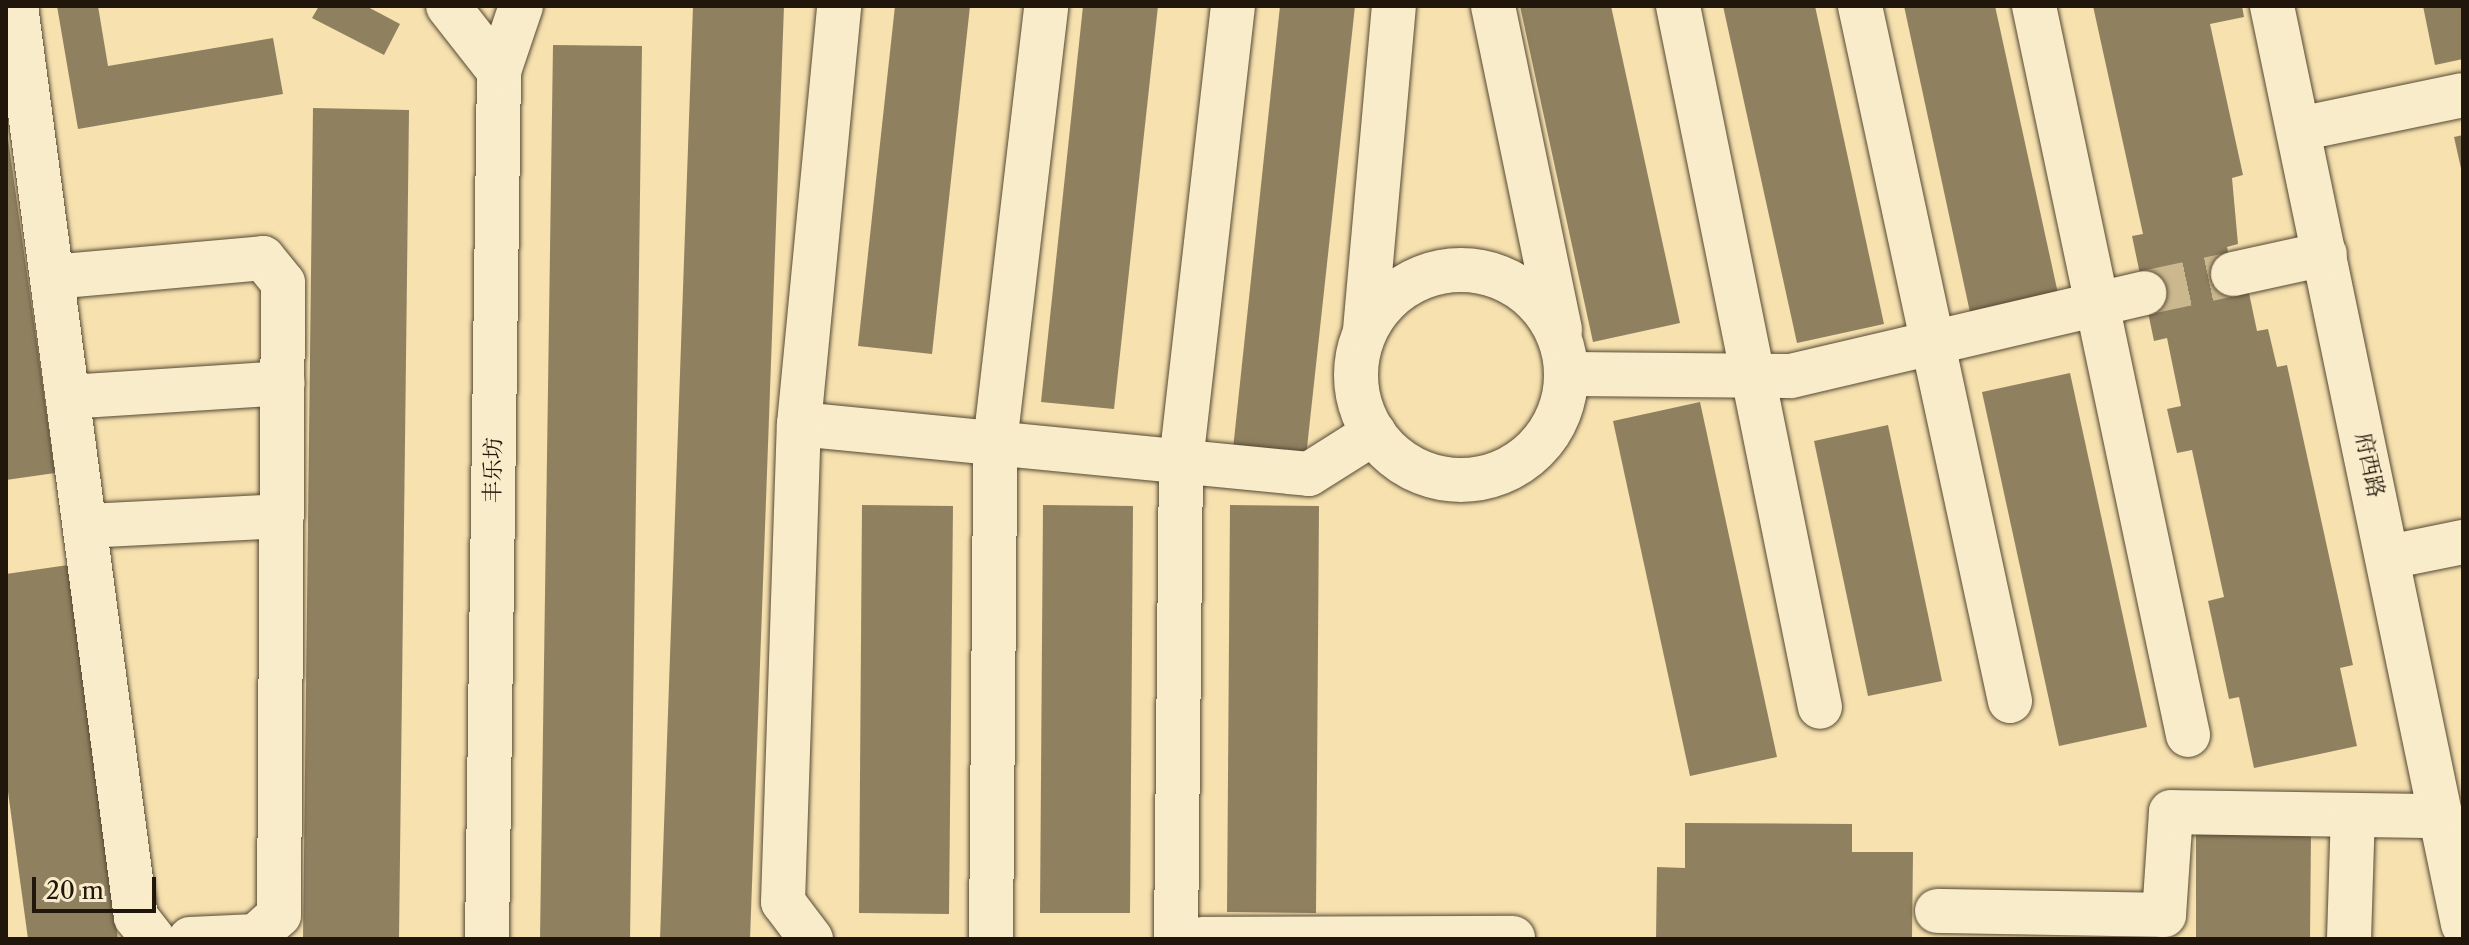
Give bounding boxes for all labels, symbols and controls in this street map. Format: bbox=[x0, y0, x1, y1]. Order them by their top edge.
street label: 府西路 bbox=[2350, 430, 2390, 500]
street label: 丰乐坊 bbox=[479, 437, 507, 503]
scale bar bbox=[36, 861, 160, 911]
text: 20 m bbox=[46, 876, 104, 905]

